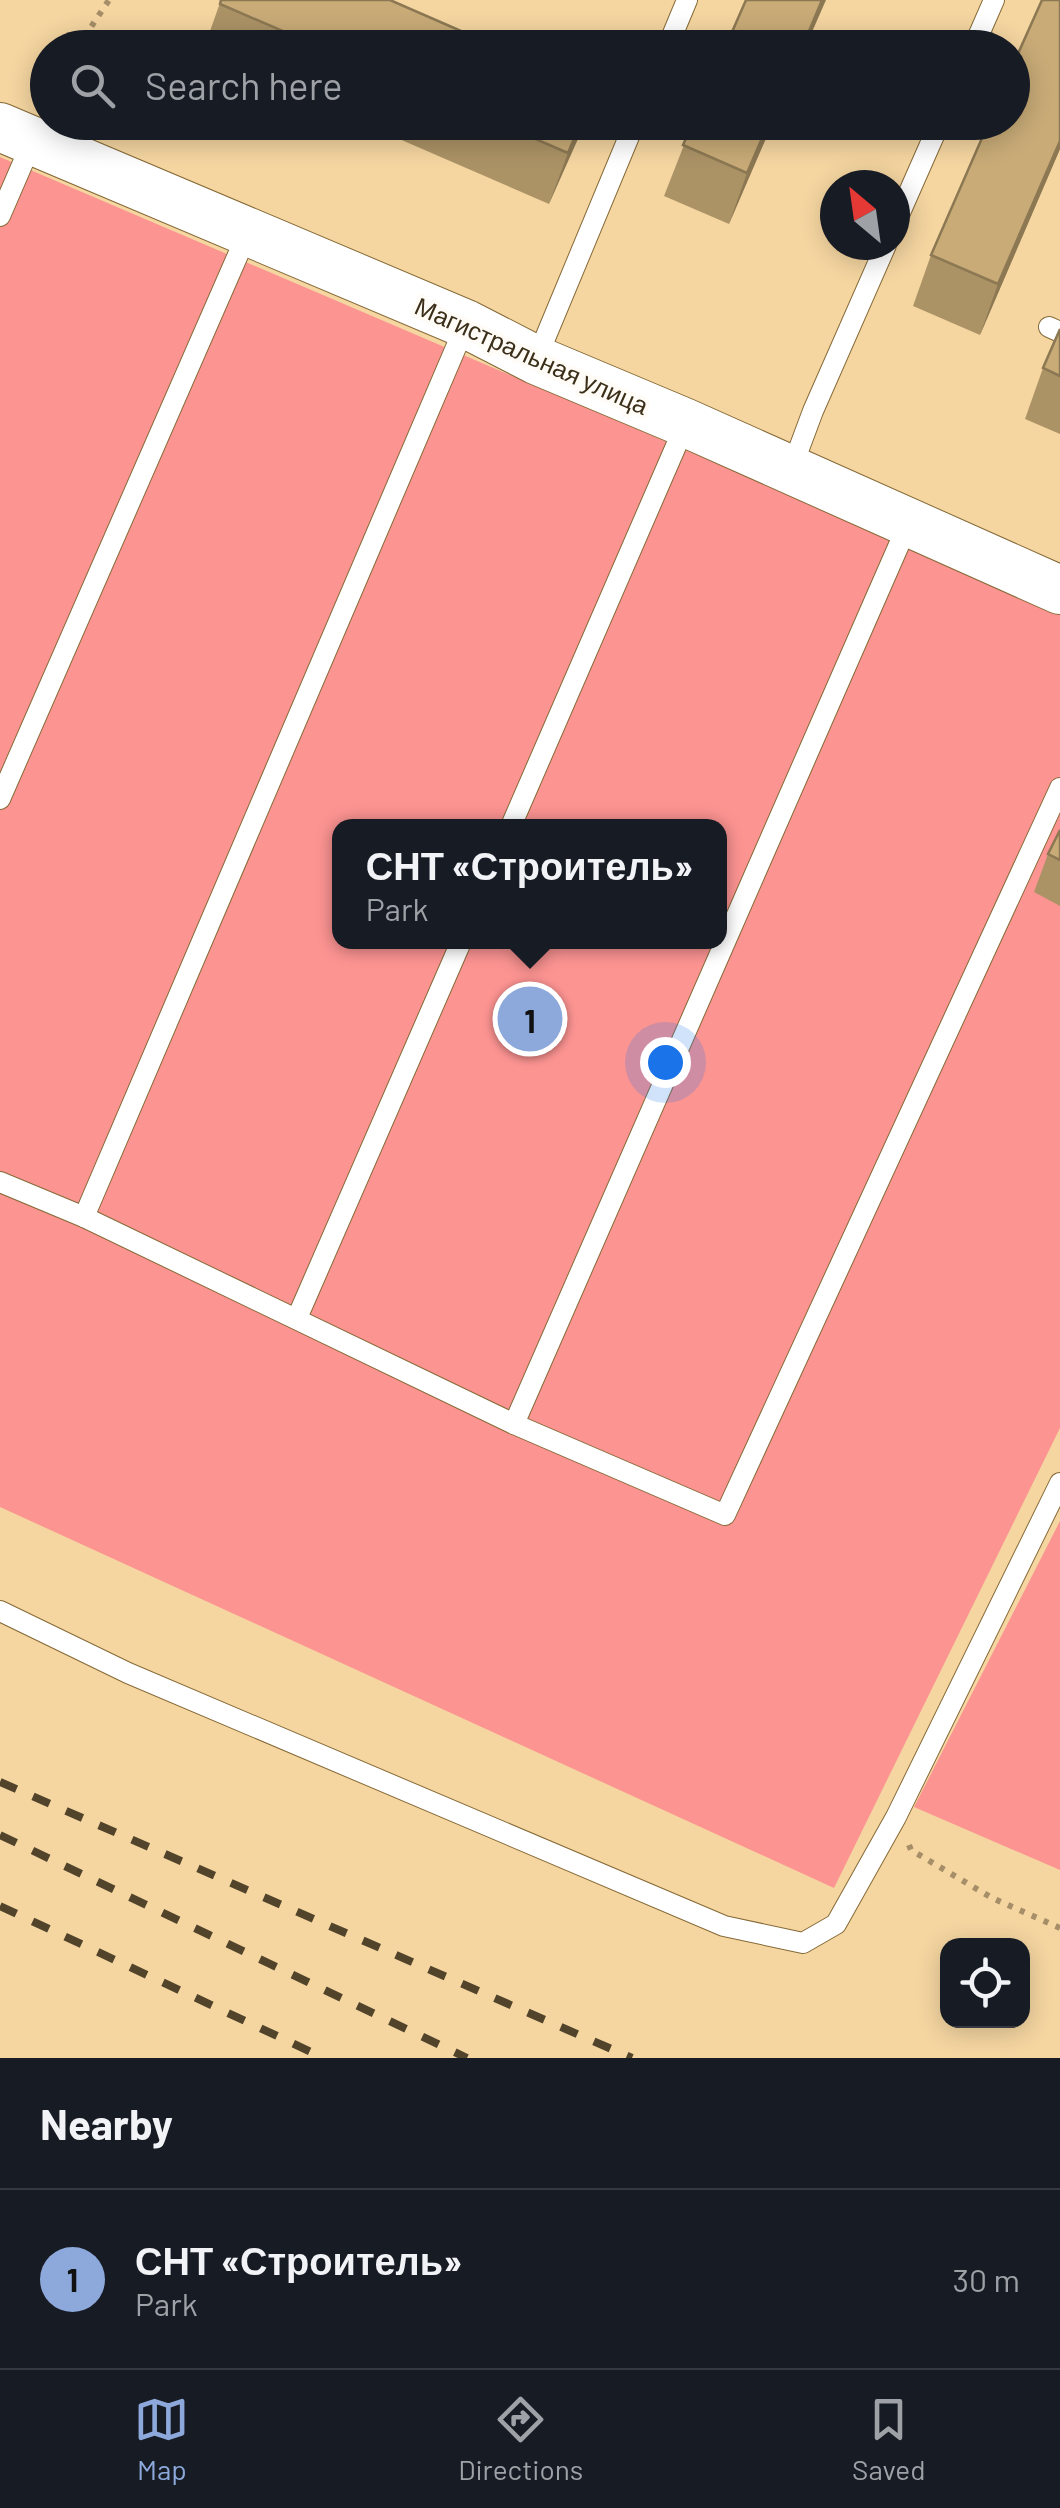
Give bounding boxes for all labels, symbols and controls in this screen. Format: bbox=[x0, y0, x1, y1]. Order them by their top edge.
search box bbox=[30, 30, 1030, 140]
icon: search bbox=[65, 58, 120, 113]
text: Search here bbox=[145, 62, 343, 108]
north arrow bbox=[820, 170, 910, 260]
street label: Магистральная улица bbox=[411, 290, 653, 420]
popup bbox=[332, 819, 727, 949]
text: СНТ «Строитель» bbox=[366, 842, 693, 888]
text: Park bbox=[366, 889, 429, 927]
pin: 1 bbox=[498, 982, 562, 1056]
your location bbox=[640, 1037, 691, 1088]
map controls bbox=[940, 1938, 1030, 2028]
button: locate bbox=[940, 1938, 1030, 2028]
text: Nearby bbox=[40, 2098, 173, 2148]
text: СНТ «Строитель» bbox=[135, 2237, 462, 2283]
text: 1 bbox=[67, 2260, 78, 2298]
text: 30 m bbox=[953, 2260, 1020, 2298]
text: Park bbox=[135, 2284, 198, 2322]
tab: Map bbox=[134, 2392, 189, 2486]
tab: Directions bbox=[458, 2392, 583, 2486]
tab: Saved bbox=[852, 2392, 926, 2486]

